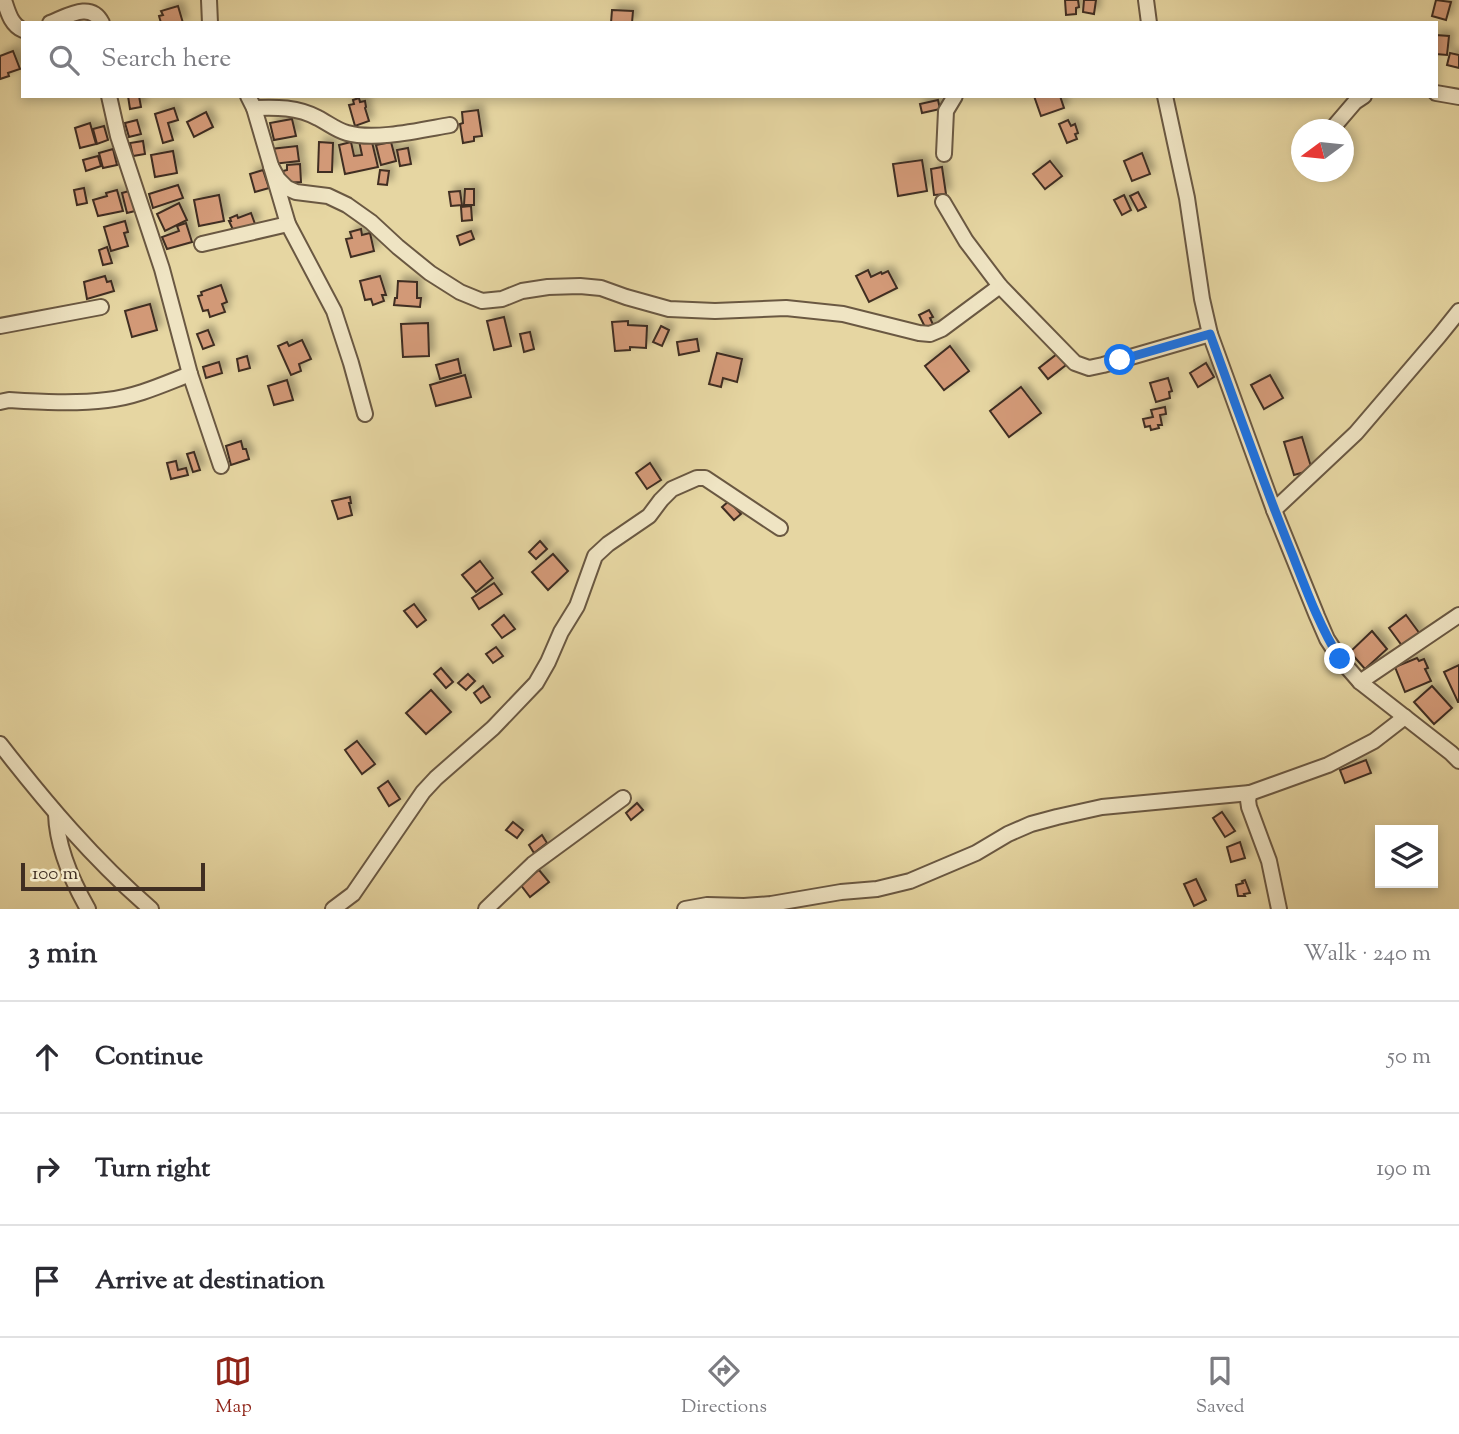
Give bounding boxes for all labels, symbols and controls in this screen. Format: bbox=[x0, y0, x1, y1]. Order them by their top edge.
search box bbox=[21, 21, 1438, 98]
icon: search bbox=[45, 41, 83, 79]
text: Search here bbox=[101, 41, 231, 78]
north arrow bbox=[1291, 119, 1354, 182]
route start bbox=[1104, 344, 1135, 375]
route end bbox=[1324, 643, 1355, 674]
map controls bbox=[1375, 825, 1438, 888]
button: layers bbox=[1375, 825, 1438, 888]
scale bar bbox=[21, 860, 205, 892]
text: 100 m bbox=[32, 861, 78, 888]
text: 3 min bbox=[28, 933, 98, 976]
text: Walk · 240 m bbox=[1303, 938, 1431, 971]
icon: ahead bbox=[28, 1038, 66, 1076]
text: Continue bbox=[95, 1039, 203, 1076]
text: 50 m bbox=[1387, 1041, 1431, 1074]
icon: right bbox=[28, 1150, 66, 1188]
text: Turn right bbox=[95, 1151, 210, 1188]
text: 190 m bbox=[1376, 1153, 1431, 1186]
icon: arrive bbox=[28, 1262, 66, 1300]
text: Arrive at destination bbox=[95, 1263, 325, 1300]
tab: Map bbox=[214, 1352, 252, 1421]
tab: Directions bbox=[681, 1352, 767, 1421]
tab: Saved bbox=[1196, 1352, 1245, 1421]

